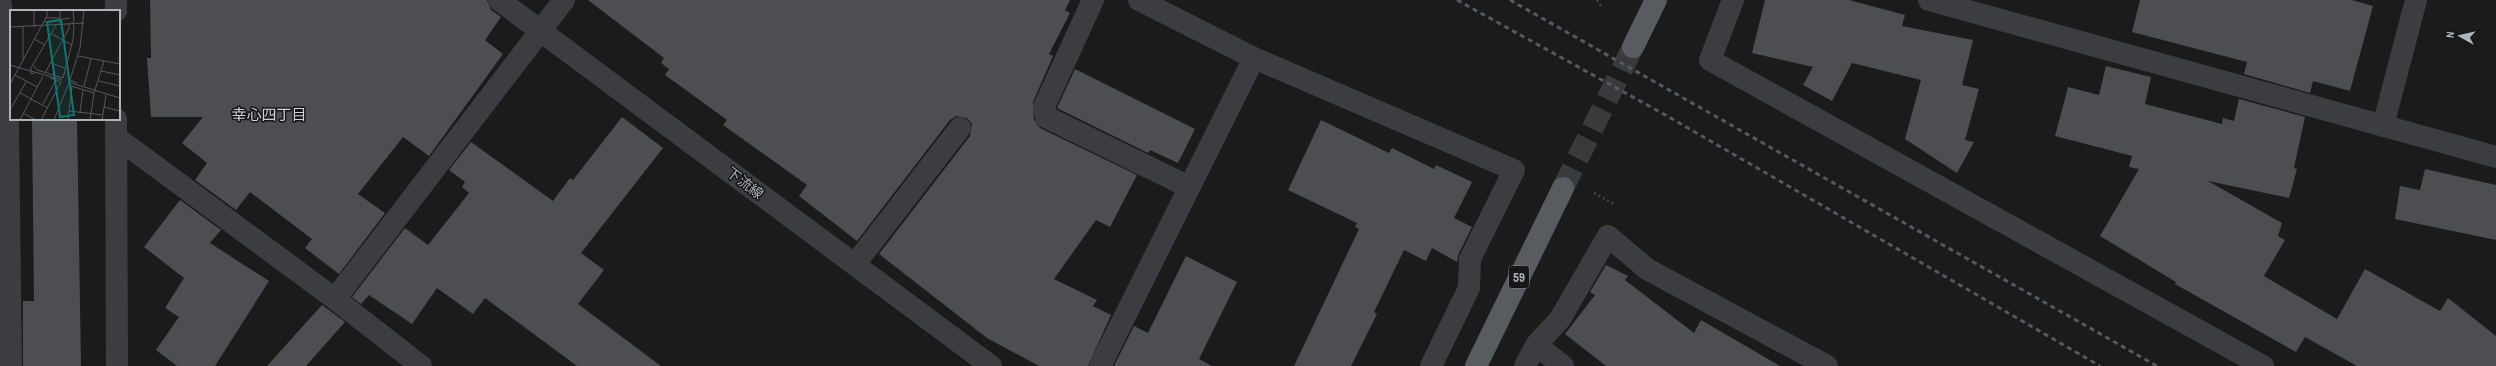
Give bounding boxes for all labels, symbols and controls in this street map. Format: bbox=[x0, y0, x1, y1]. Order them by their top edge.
inset map bbox=[10, 10, 120, 120]
north arrow bbox=[2440, 16, 2480, 56]
text: N bbox=[2443, 30, 2457, 39]
district label: 幸心四丁目 bbox=[231, 104, 307, 125]
street label: 下流線 bbox=[723, 163, 767, 203]
road number: 59 bbox=[1509, 266, 1529, 288]

